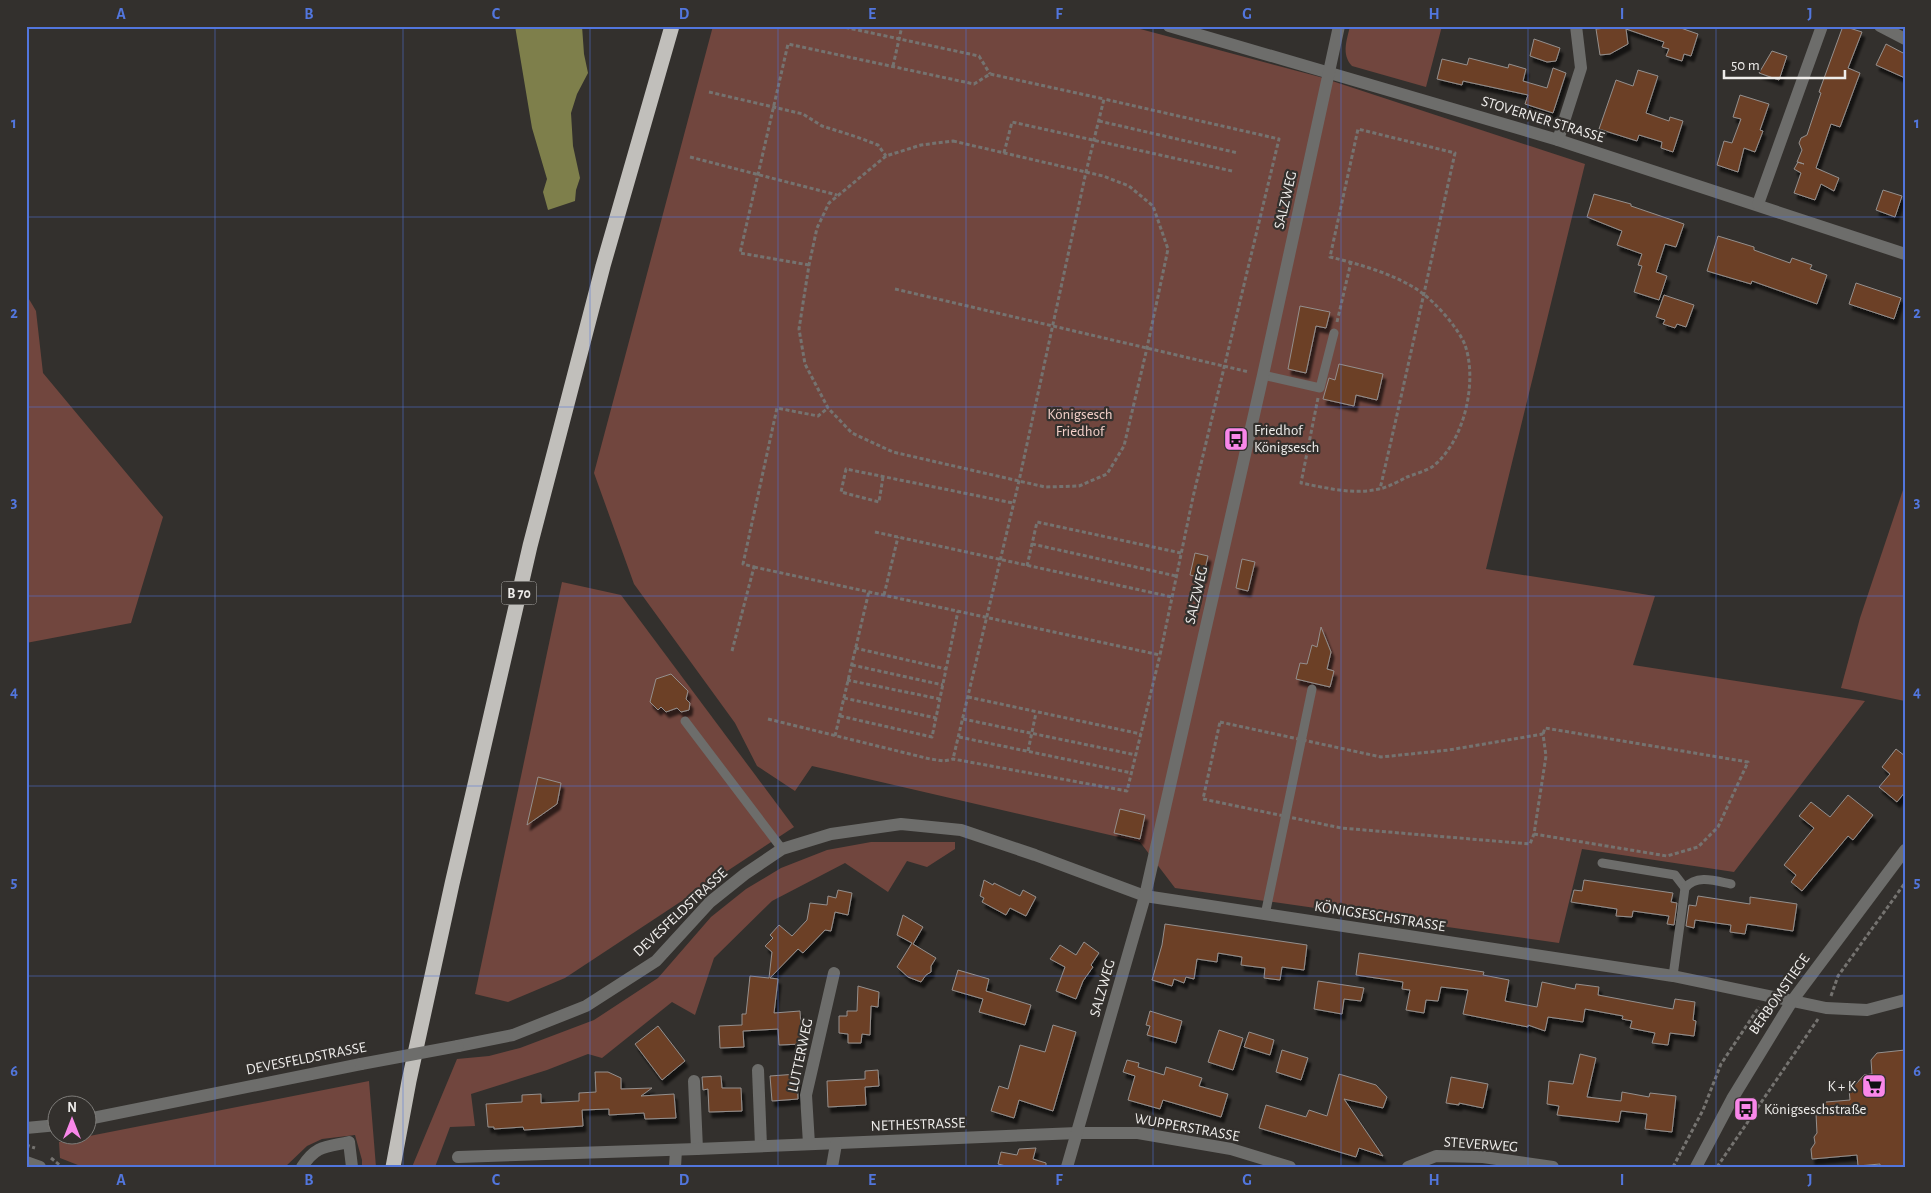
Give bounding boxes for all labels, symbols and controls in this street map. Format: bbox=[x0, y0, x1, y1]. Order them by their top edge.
text: A bbox=[116, 6, 126, 22]
text: B bbox=[304, 6, 314, 22]
text: C bbox=[492, 6, 501, 22]
text: D bbox=[679, 6, 690, 22]
text: E bbox=[868, 6, 876, 22]
text: F bbox=[1055, 6, 1063, 22]
text: G bbox=[1242, 6, 1252, 22]
text: H bbox=[1428, 6, 1440, 22]
text: I bbox=[1620, 6, 1624, 22]
text: J bbox=[1807, 6, 1813, 22]
scale bar bbox=[1724, 48, 1845, 80]
text: 50 m bbox=[1731, 58, 1760, 73]
street label: STOVERNER STRASSE bbox=[1480, 94, 1606, 145]
text: 1 bbox=[11, 115, 17, 131]
text: 1 bbox=[1914, 115, 1920, 131]
street label: SALZWEG bbox=[1272, 170, 1299, 231]
text: 2 bbox=[10, 305, 18, 321]
text: 2 bbox=[1913, 305, 1921, 321]
park label: Königsesch Friedhof bbox=[1047, 407, 1113, 439]
place label: Friedhof Königsesch bbox=[1254, 423, 1319, 455]
bus stop icon: Friedhof Königsesch bbox=[1223, 426, 1249, 452]
text: 3 bbox=[11, 494, 18, 510]
text: 3 bbox=[1914, 494, 1921, 510]
street label: SALZWEG bbox=[1183, 565, 1210, 626]
road number: B 70 bbox=[502, 582, 536, 604]
text: 4 bbox=[10, 684, 18, 700]
text: 4 bbox=[1913, 684, 1921, 700]
street label: DEVESFELDSTRASSE bbox=[631, 865, 730, 959]
text: 5 bbox=[11, 874, 18, 890]
text: 5 bbox=[1914, 874, 1921, 890]
street label: KÖNIGSESCHSTRASSE bbox=[1313, 897, 1447, 934]
street label: BERBOMSTIEGE bbox=[1746, 951, 1813, 1037]
street label: SALZWEG bbox=[1087, 958, 1118, 1019]
street label: LUTTERWEG bbox=[785, 1017, 816, 1093]
street label: DEVESFELDSTRASSE bbox=[245, 1039, 367, 1077]
text: 6 bbox=[10, 1063, 18, 1079]
text: 6 bbox=[1913, 1063, 1921, 1079]
supermarket icon: K + K bbox=[1861, 1073, 1887, 1099]
place label: K + K bbox=[1827, 1079, 1857, 1094]
north arrow bbox=[48, 1096, 98, 1146]
bus stop icon: Königseschstraße bbox=[1733, 1096, 1759, 1122]
text: N bbox=[67, 1101, 77, 1115]
place label: Königseschstraße bbox=[1764, 1102, 1867, 1117]
street label: WUPPERSTRASSE bbox=[1133, 1111, 1241, 1144]
street label: NETHESTRASSE bbox=[870, 1115, 966, 1134]
street label: STEVERWEG bbox=[1443, 1134, 1519, 1155]
text: A bbox=[116, 1172, 126, 1188]
text: B bbox=[304, 1172, 314, 1188]
text: C bbox=[492, 1172, 501, 1188]
text: D bbox=[679, 1172, 690, 1188]
text: E bbox=[868, 1172, 876, 1188]
text: F bbox=[1055, 1172, 1063, 1188]
text: G bbox=[1242, 1172, 1252, 1188]
text: H bbox=[1428, 1172, 1440, 1188]
text: I bbox=[1620, 1172, 1624, 1188]
text: J bbox=[1807, 1172, 1813, 1188]

